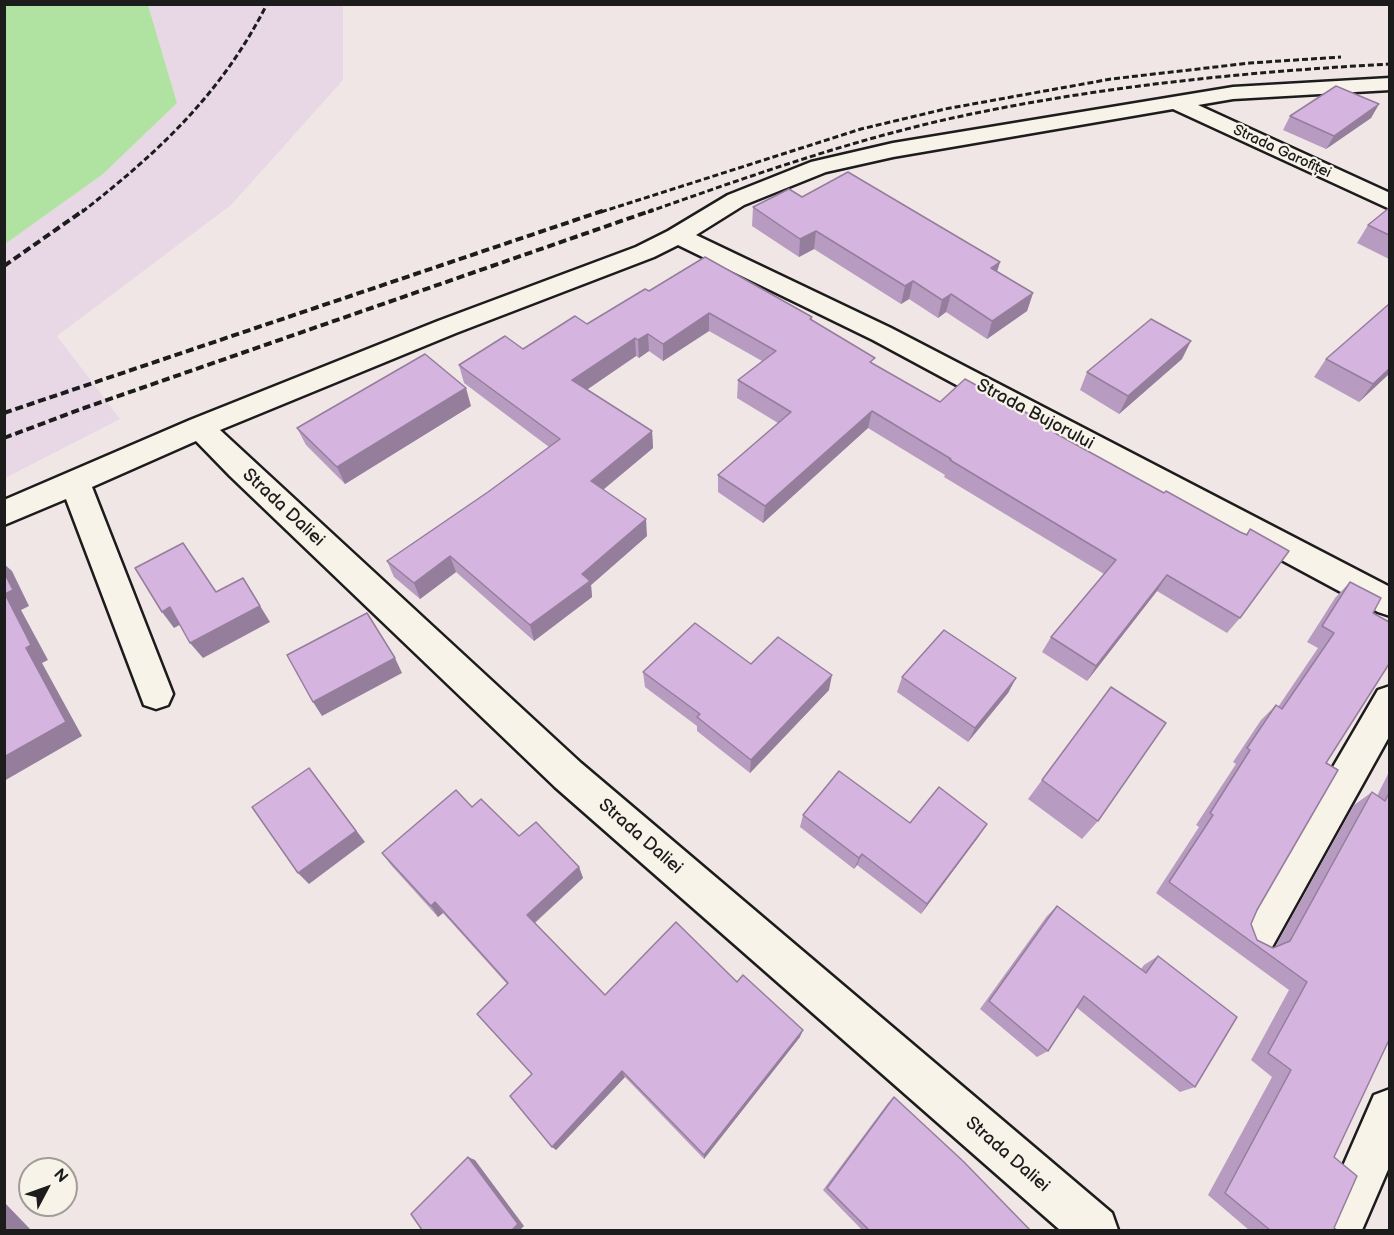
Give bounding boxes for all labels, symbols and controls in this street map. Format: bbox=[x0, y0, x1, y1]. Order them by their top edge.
street label: Strada Garofiței bbox=[1230, 121, 1334, 183]
street label: Strada Bujorului bbox=[973, 375, 1097, 455]
street label: Strada Daliei bbox=[238, 465, 328, 551]
street label: Strada Daliei bbox=[594, 795, 686, 879]
street label: Strada Daliei bbox=[961, 1113, 1053, 1197]
north arrow bbox=[18, 1157, 78, 1217]
text: N bbox=[49, 1165, 72, 1187]

